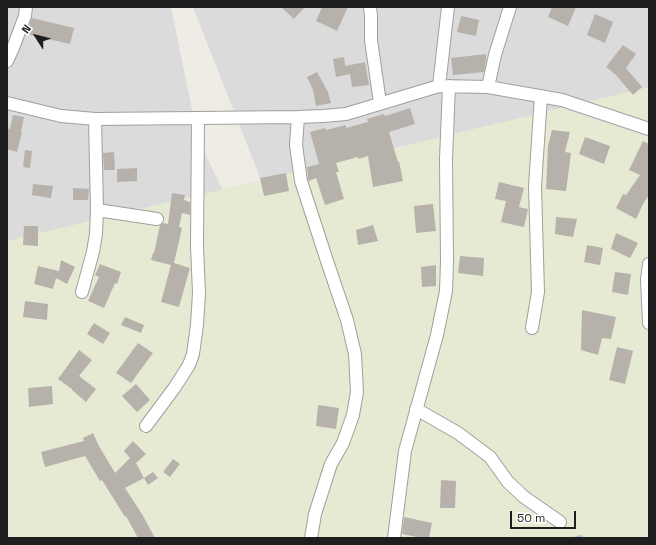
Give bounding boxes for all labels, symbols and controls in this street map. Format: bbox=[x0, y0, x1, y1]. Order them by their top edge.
north arrow bbox=[16, 16, 56, 56]
text: N bbox=[18, 22, 34, 36]
scale bar bbox=[512, 503, 578, 529]
text: 50 m bbox=[517, 510, 545, 526]

